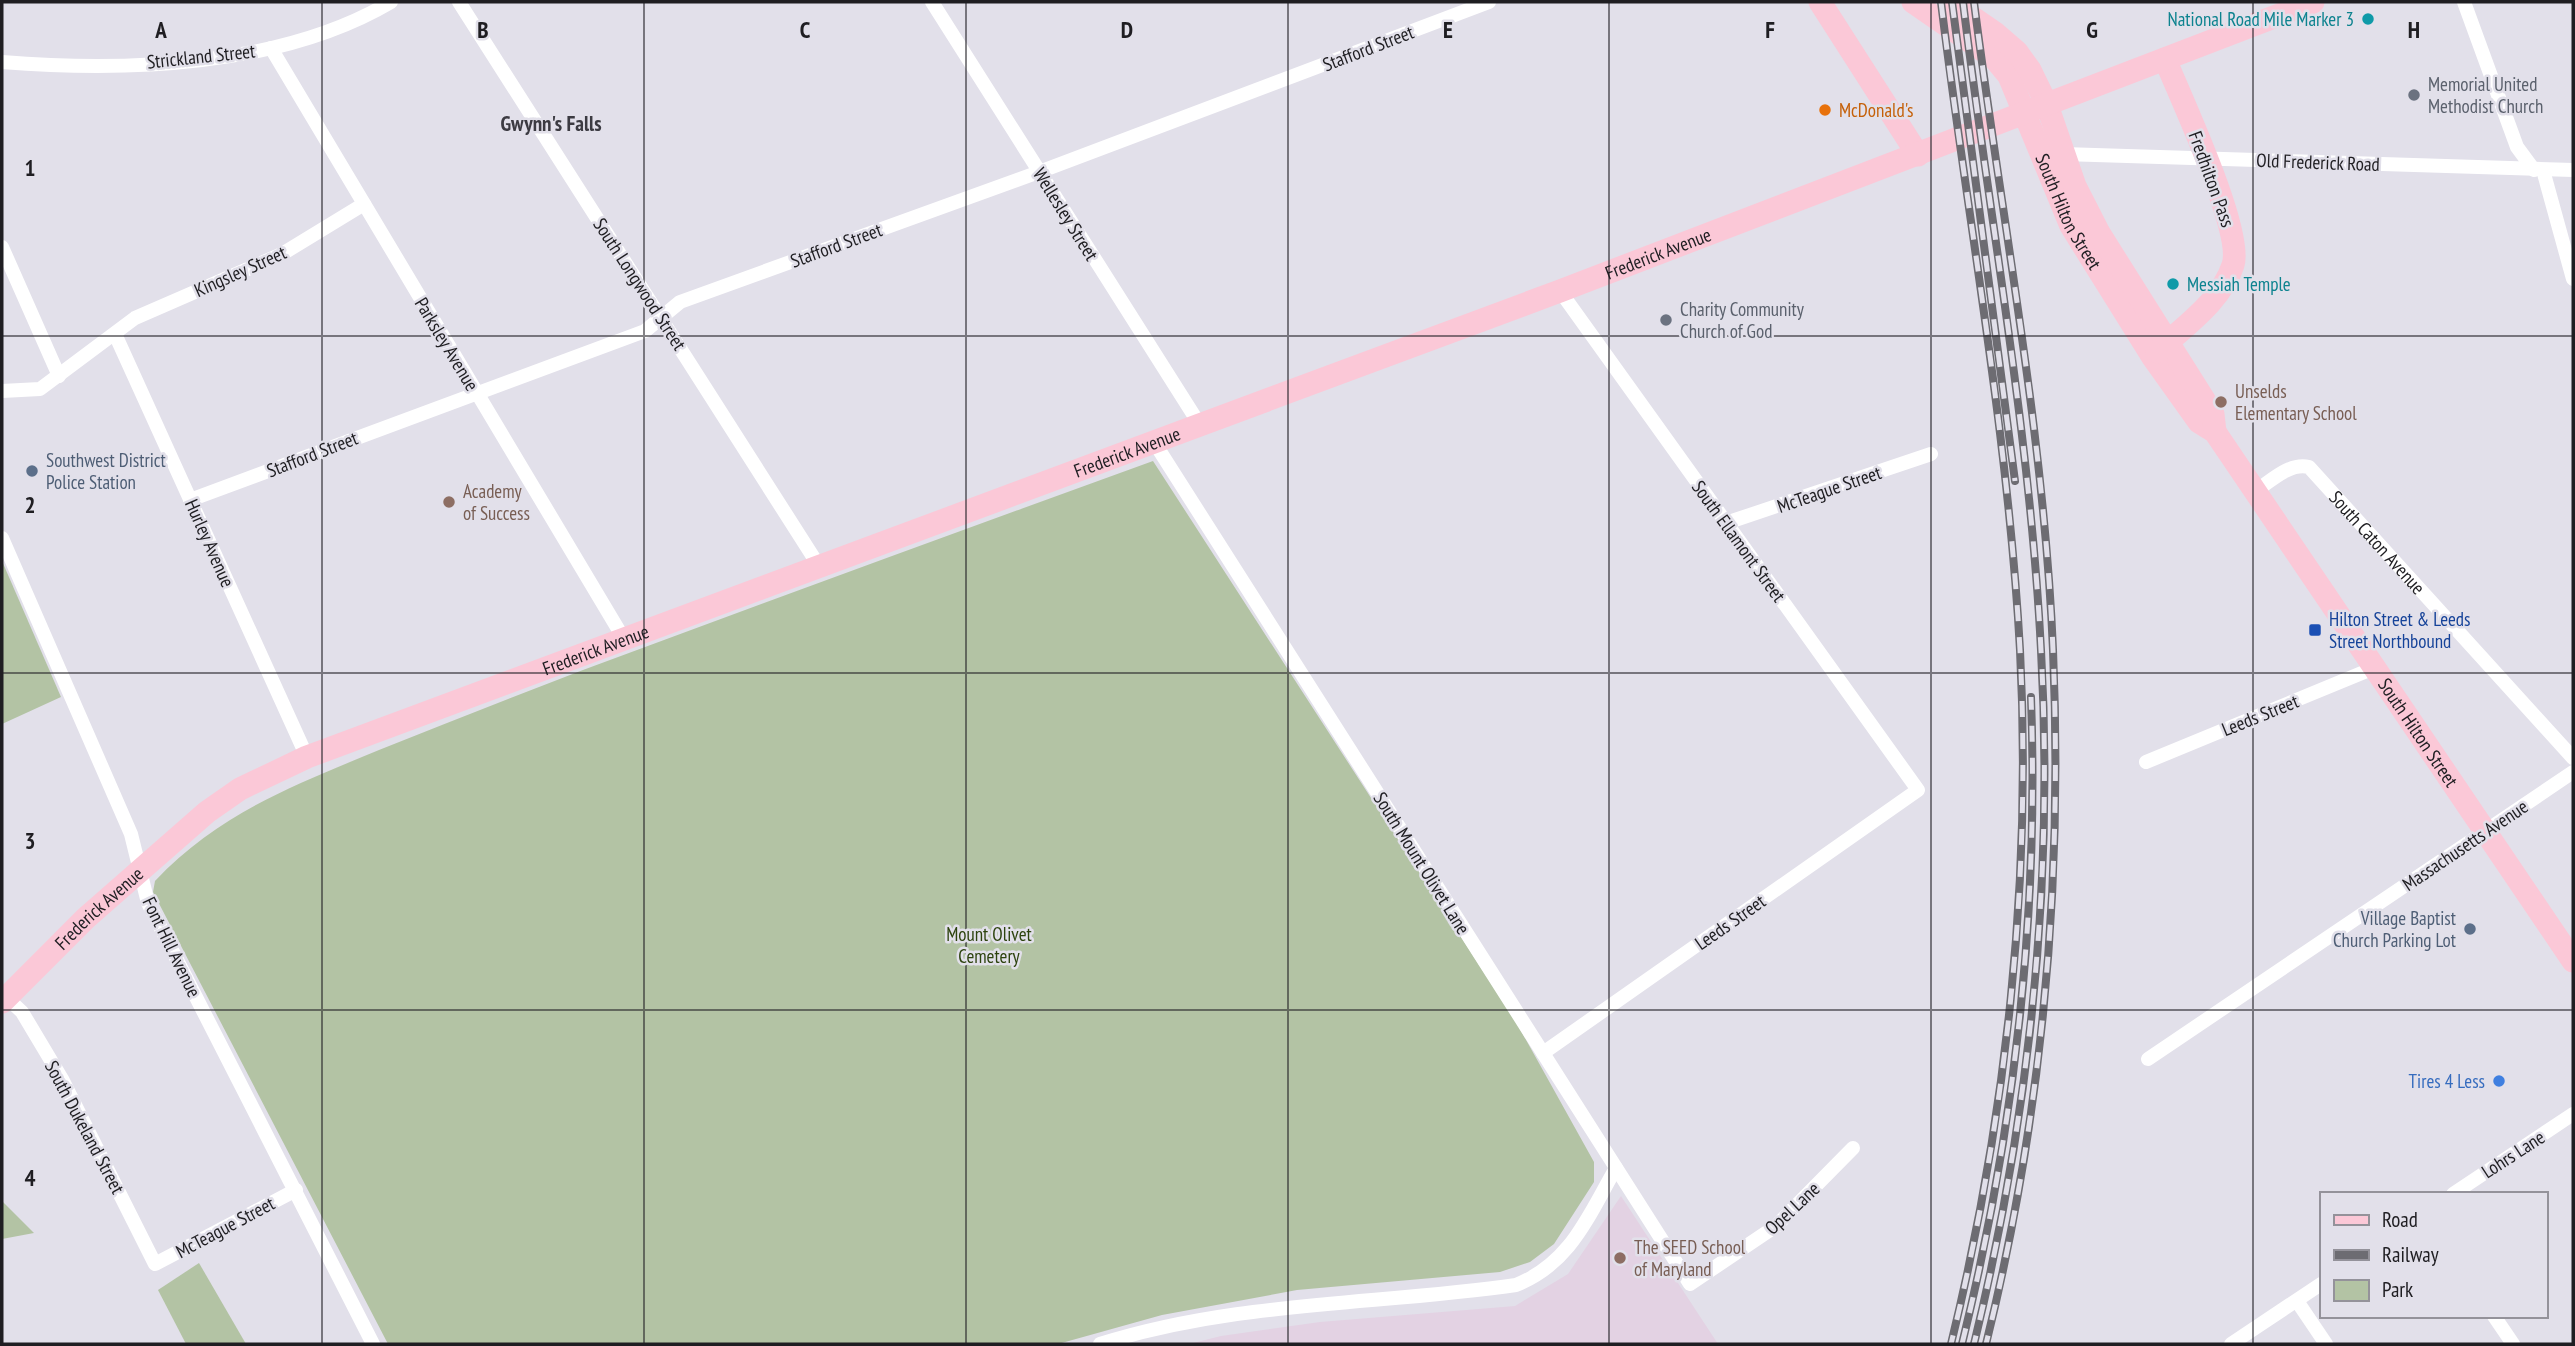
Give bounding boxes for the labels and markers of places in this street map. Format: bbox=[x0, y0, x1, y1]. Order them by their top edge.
place label: National Road Mile Marker 3 bbox=[2168, 7, 2354, 31]
marker: National Road Mile Marker 3 bbox=[2360, 11, 2376, 27]
place label: Memorial United Methodist Church bbox=[2428, 72, 2543, 118]
marker: Memorial United Methodist Church bbox=[2406, 87, 2422, 103]
place label: McDonald's bbox=[1839, 98, 1914, 122]
marker: McDonald's bbox=[1817, 102, 1833, 118]
place label: Messiah Temple bbox=[2187, 272, 2291, 296]
marker: Messiah Temple bbox=[2165, 276, 2181, 292]
place label: Charity Community Church of God bbox=[1680, 297, 1805, 343]
marker: Charity Community Church of God bbox=[1658, 312, 1674, 328]
place label: Unselds Elementary School bbox=[2235, 379, 2357, 425]
marker: Unselds Elementary School bbox=[2213, 394, 2229, 410]
place label: Southwest District Police Station bbox=[46, 448, 167, 494]
marker: Southwest District Police Station bbox=[24, 463, 40, 479]
place label: Academy of Success bbox=[463, 479, 530, 525]
marker: Academy of Success bbox=[441, 494, 457, 510]
place label: Hilton Street & Leeds Street Northbound bbox=[2329, 607, 2470, 653]
marker: Hilton Street & Leeds Street Northbound bbox=[2307, 622, 2323, 638]
place label: Village Baptist Church Parking Lot bbox=[2333, 906, 2457, 952]
marker: Village Baptist Church Parking Lot bbox=[2462, 921, 2478, 937]
place label: Tires 4 Less bbox=[2409, 1069, 2485, 1093]
marker: Tires 4 Less bbox=[2491, 1073, 2507, 1089]
place label: The SEED School of Maryland bbox=[1634, 1235, 1746, 1281]
marker: The SEED School of Maryland bbox=[1612, 1250, 1628, 1266]

